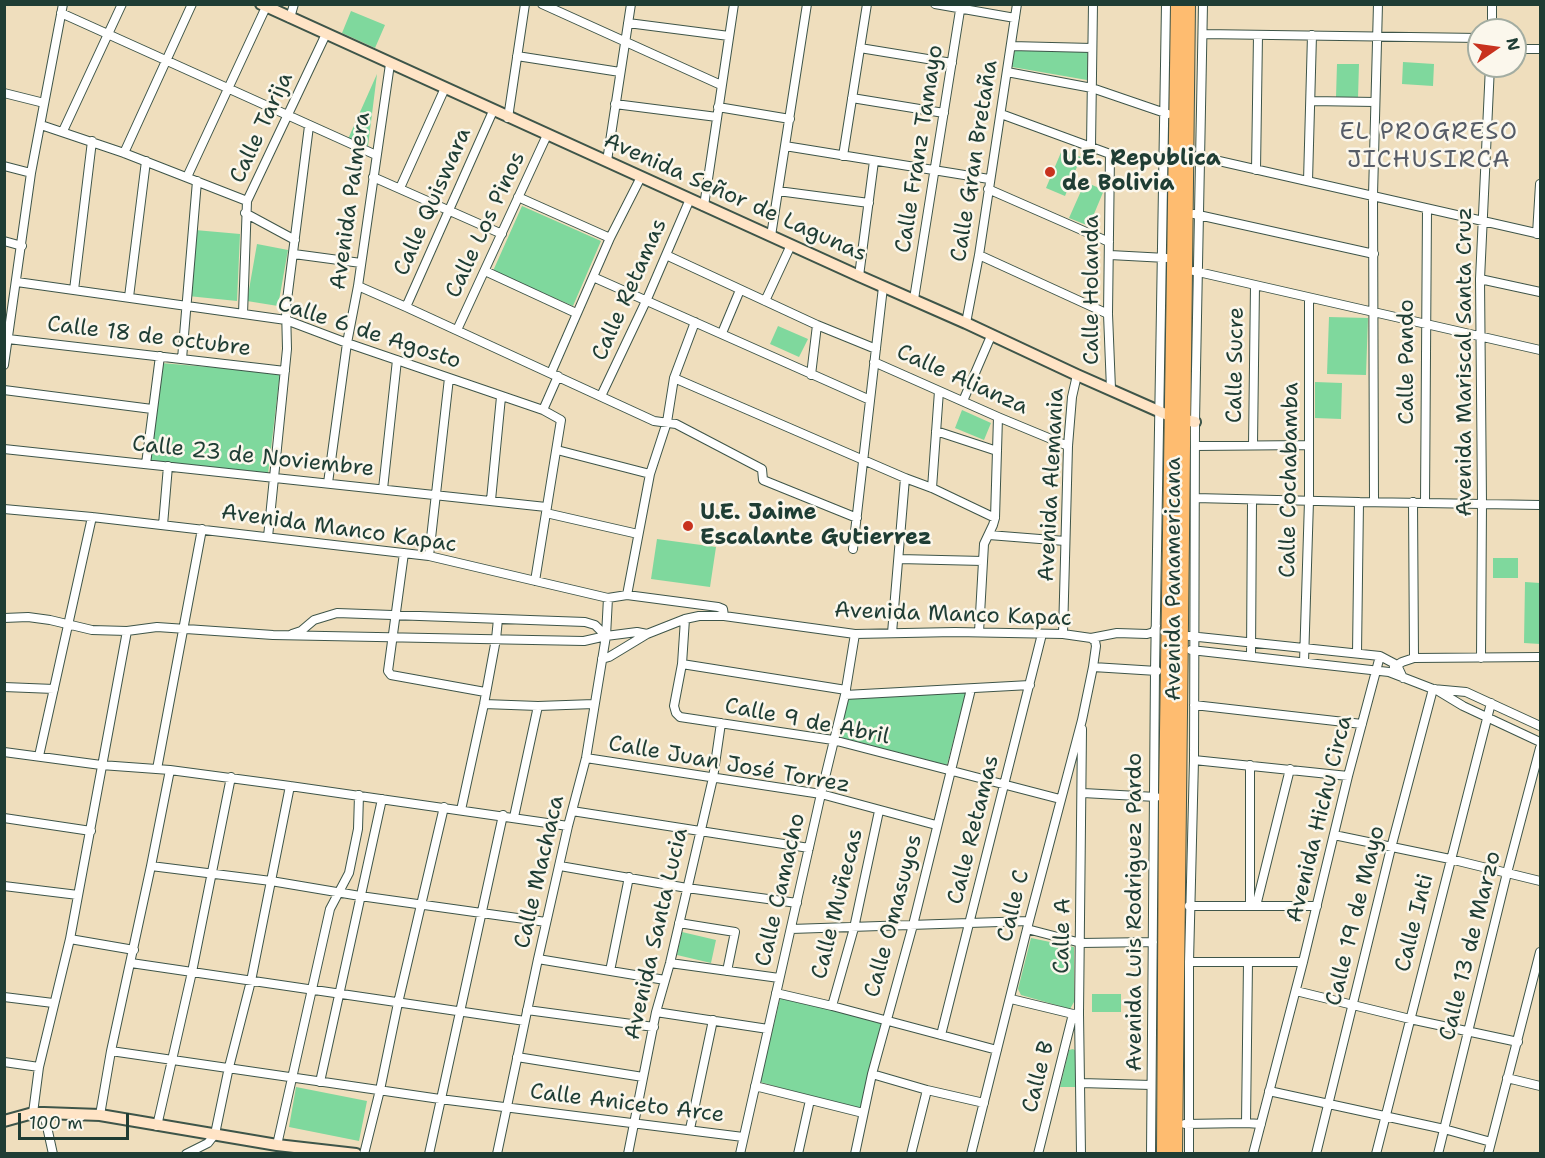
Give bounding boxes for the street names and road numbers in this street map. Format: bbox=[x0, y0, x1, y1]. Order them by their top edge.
street label: Calle Franz Tamayo bbox=[891, 43, 949, 255]
street label: Calle Gran Bretaña bbox=[946, 58, 1004, 264]
street label: Calle Tarija bbox=[225, 68, 299, 188]
street label: Avenida Palmera bbox=[325, 111, 377, 291]
street label: Calle Quiswara bbox=[389, 124, 477, 280]
street label: Avenida Señor de Lagunas bbox=[599, 128, 871, 268]
street label: Calle Los Pinos bbox=[441, 148, 531, 302]
street label: Avenida Mariscal Santa Cruz bbox=[1452, 207, 1478, 517]
street label: Calle Retamas bbox=[587, 215, 673, 365]
street label: Calle Holanda bbox=[1079, 215, 1105, 365]
street label: Calle 6 de Agosto bbox=[274, 291, 464, 375]
street label: Calle Pando bbox=[1394, 299, 1420, 425]
street label: Calle Sucre bbox=[1222, 307, 1250, 423]
street label: Calle 18 de octubre bbox=[46, 311, 252, 363]
street label: Calle Alianza bbox=[892, 339, 1032, 421]
street label: Calle Cochabamba bbox=[1275, 382, 1305, 578]
street label: Avenida Alemania bbox=[1034, 388, 1070, 582]
street label: Calle 23 de Noviembre bbox=[131, 431, 375, 483]
street label: Avenida Panamericana bbox=[1161, 457, 1187, 701]
street label: Avenida Manco Kapac bbox=[220, 499, 458, 559]
street label: Avenida Manco Kapac bbox=[834, 598, 1072, 632]
street label: Calle 9 de Abril bbox=[722, 693, 892, 751]
street label: Avenida Hichu Circa bbox=[1282, 713, 1358, 925]
street label: Calle Juan José Torrez bbox=[606, 731, 852, 799]
street label: Calle Retamas bbox=[943, 753, 1005, 907]
street label: Avenida Luis Rodriguez Pardo bbox=[1122, 753, 1148, 1071]
street label: Calle Machaca bbox=[510, 793, 570, 951]
street label: Calle Camacho bbox=[751, 811, 811, 969]
street label: Calle 19 de Mayo bbox=[1321, 823, 1391, 1009]
street label: Avenida Santa Lucia bbox=[620, 826, 694, 1042]
street label: Calle Muñecas bbox=[807, 826, 869, 982]
street label: Calle Omasuyos bbox=[860, 832, 928, 1000]
street label: Calle 13 de Marzo bbox=[1435, 848, 1507, 1044]
street label: Calle C bbox=[992, 867, 1036, 945]
street label: Calle Inti bbox=[1390, 871, 1440, 975]
street label: Calle A bbox=[1049, 898, 1077, 974]
street label: Calle B bbox=[1017, 1039, 1061, 1115]
street label: Calle Aniceto Arce bbox=[528, 1079, 726, 1129]

